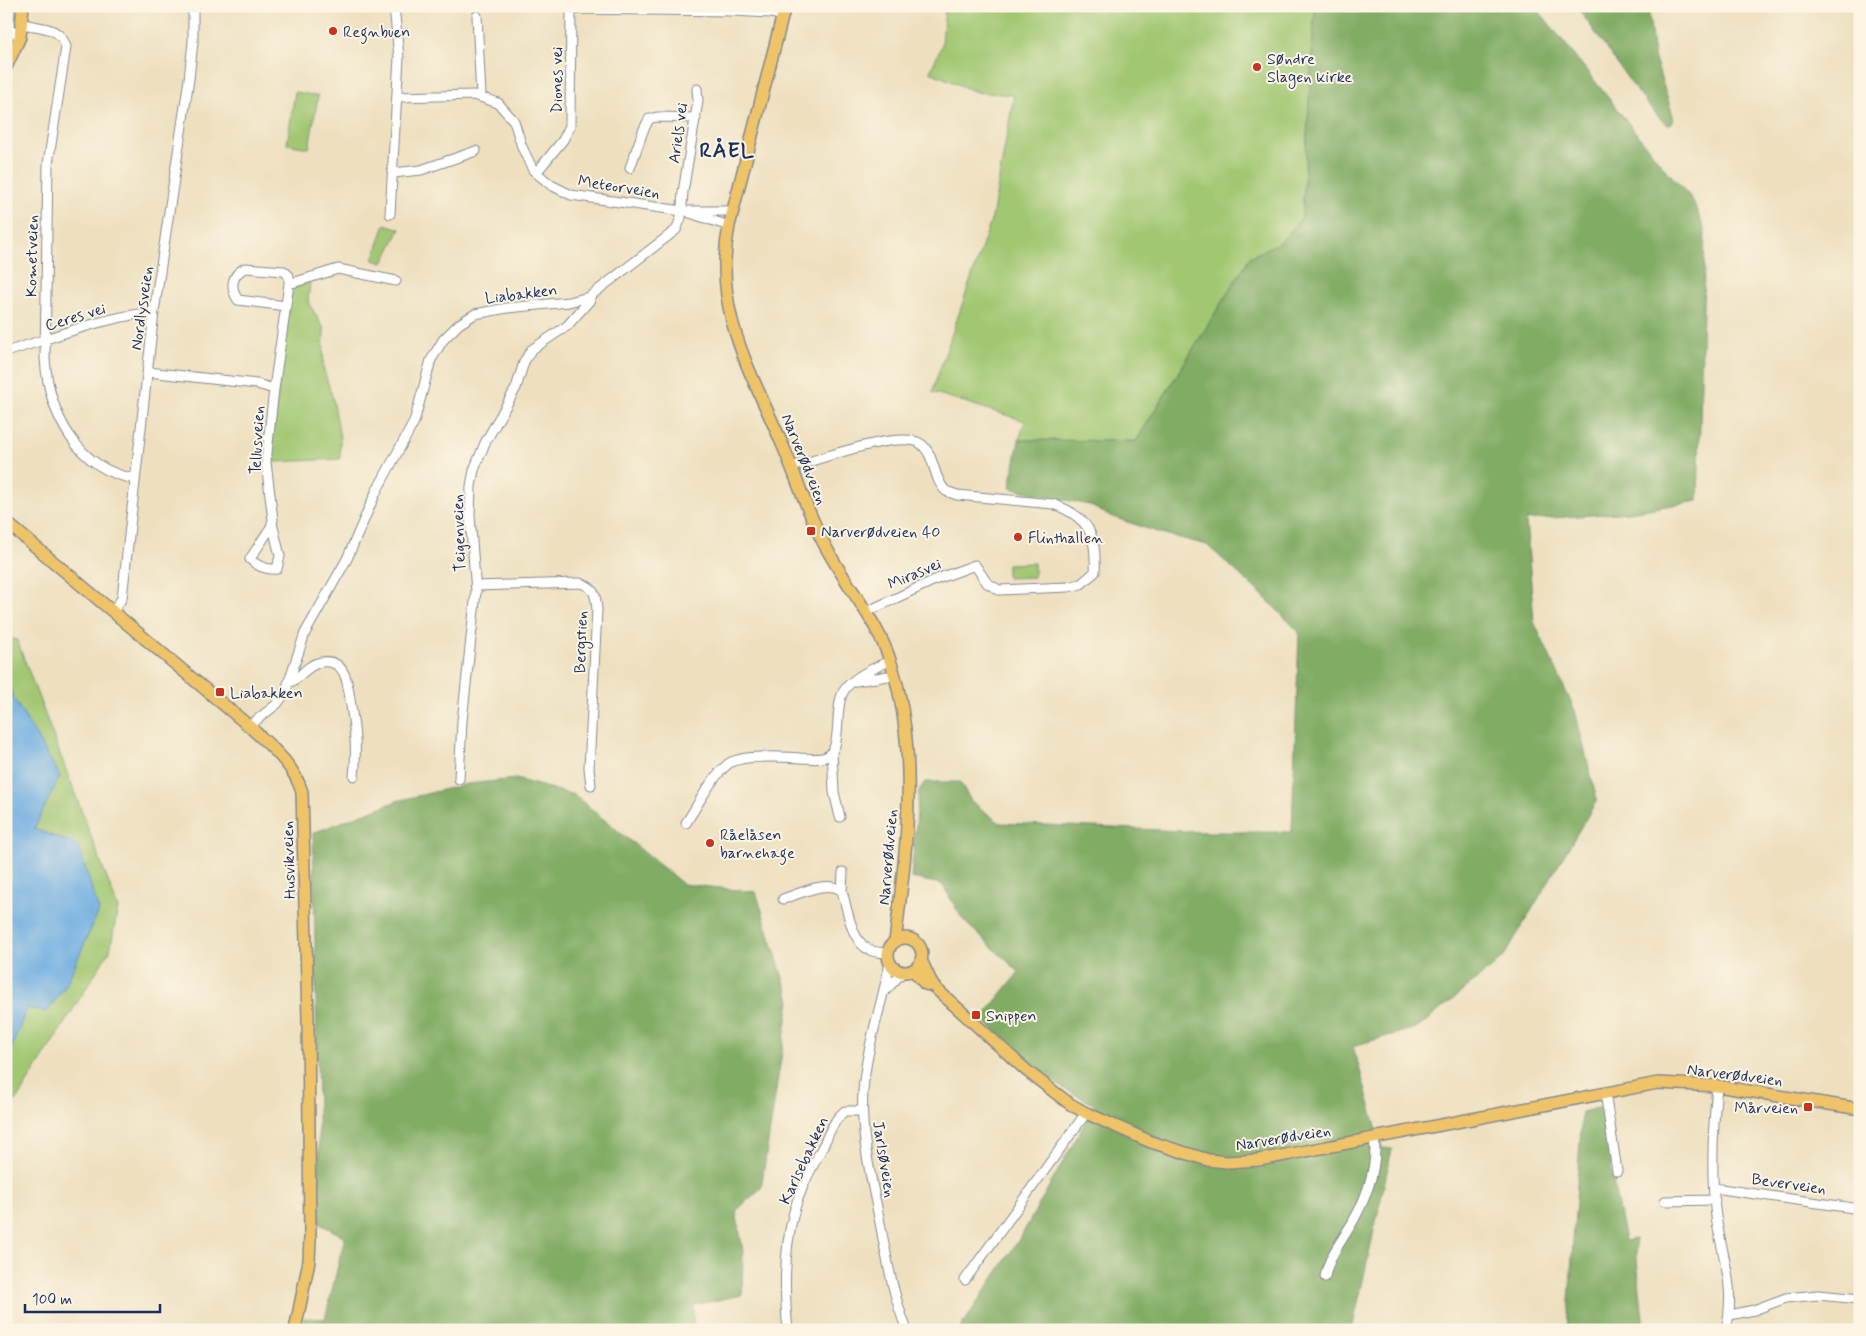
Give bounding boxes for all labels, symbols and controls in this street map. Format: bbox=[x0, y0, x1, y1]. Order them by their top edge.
place label: Regnbuen bbox=[343, 22, 410, 44]
marker: Regnbuen bbox=[327, 25, 339, 37]
street label: Diones vei bbox=[547, 47, 568, 113]
place label: Søndre Slagen kirke bbox=[1267, 49, 1352, 89]
marker: Søndre Slagen kirke bbox=[1251, 61, 1263, 73]
street label: Ariels vei bbox=[664, 102, 693, 165]
district label: RÅEL bbox=[699, 137, 755, 165]
street label: Meteorveien bbox=[576, 171, 661, 204]
street label: Kometveien bbox=[21, 215, 44, 297]
street label: Nordlysveien bbox=[126, 265, 159, 352]
street label: Liabakken bbox=[484, 280, 559, 309]
street label: Ceres vei bbox=[43, 298, 108, 337]
street label: Tellusveien bbox=[245, 405, 270, 475]
street label: Narverødveien bbox=[776, 411, 831, 508]
street label: Teigenveien bbox=[448, 494, 471, 572]
place label: Narverødveien 40 bbox=[821, 522, 940, 543]
marker: Narverødveien 40 bbox=[805, 525, 817, 537]
place label: Flinthallen bbox=[1028, 528, 1104, 549]
marker: Flinthallen bbox=[1012, 531, 1024, 543]
street label: Mirasvei bbox=[885, 554, 945, 595]
street label: Bergstien bbox=[570, 610, 594, 674]
place label: Liabakken bbox=[230, 683, 303, 704]
marker: Liabakken bbox=[214, 686, 226, 698]
street label: Narverødveien bbox=[874, 808, 903, 906]
street label: Husvikveien bbox=[278, 820, 301, 899]
place label: Råelåsen barnehage bbox=[720, 825, 795, 865]
marker: Råelåsen barnehage bbox=[704, 837, 716, 849]
place label: Snippen bbox=[986, 1006, 1036, 1027]
marker: Snippen bbox=[970, 1009, 982, 1021]
street label: Narverødveien bbox=[1686, 1059, 1784, 1092]
place label: Mårveien bbox=[1734, 1098, 1798, 1119]
marker: Mårveien bbox=[1802, 1101, 1814, 1113]
street label: Karlsebakken bbox=[775, 1113, 834, 1208]
street label: Jarlsøveien bbox=[867, 1119, 900, 1199]
street label: Narverødveien bbox=[1234, 1121, 1332, 1156]
street label: Beverveien bbox=[1750, 1169, 1827, 1200]
scale bar bbox=[25, 1281, 160, 1313]
text: 100 m bbox=[32, 1290, 72, 1310]

